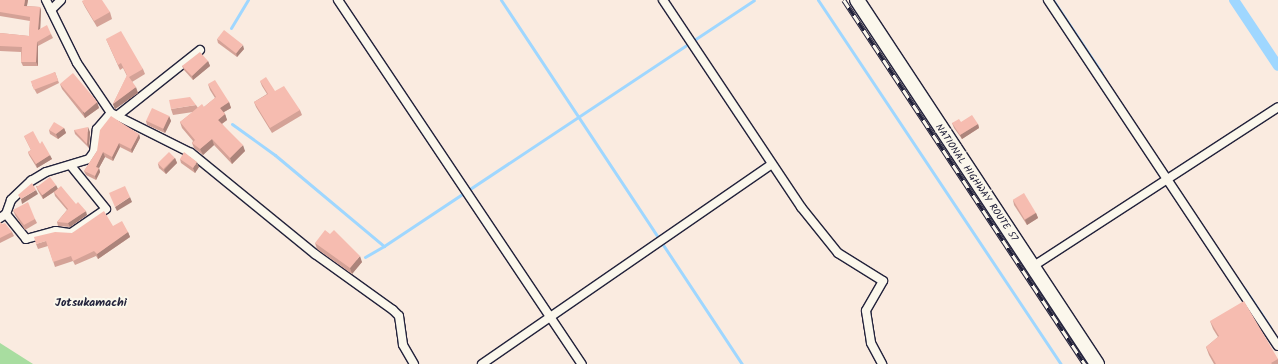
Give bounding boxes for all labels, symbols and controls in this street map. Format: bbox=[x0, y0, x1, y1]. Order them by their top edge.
street label: NATIONAL HIGHWAY ROUTE 57 bbox=[932, 122, 1020, 244]
district label: Jotsukamachi bbox=[55, 296, 127, 310]

